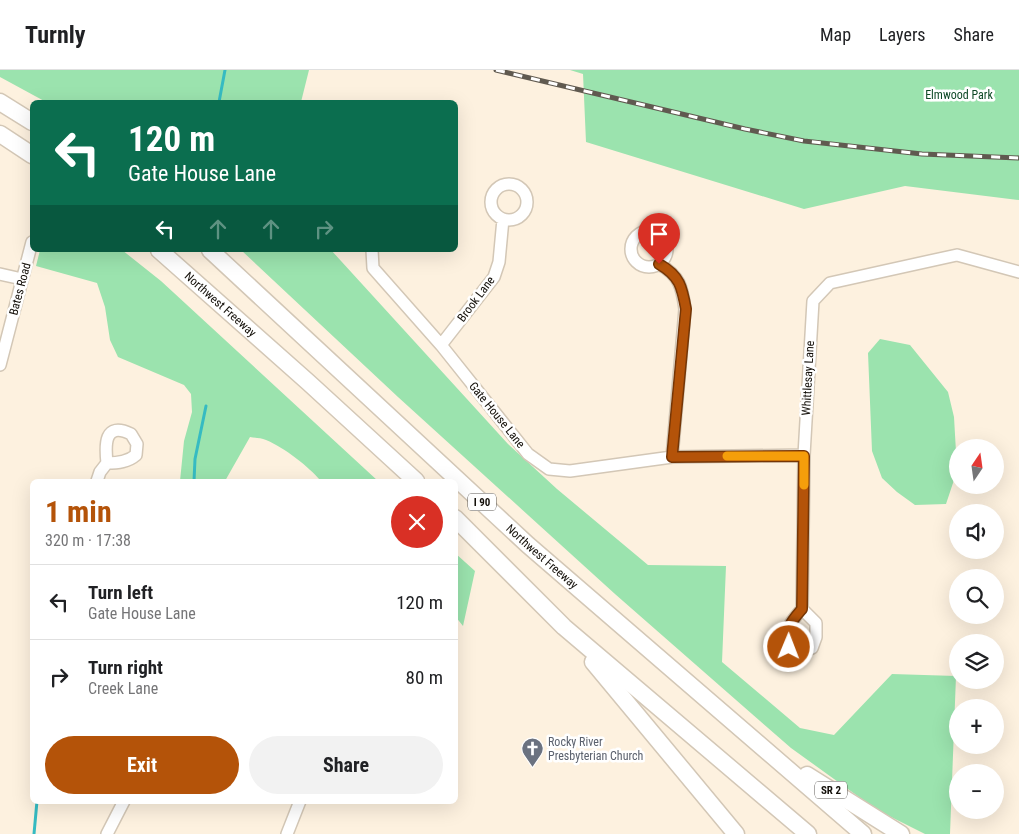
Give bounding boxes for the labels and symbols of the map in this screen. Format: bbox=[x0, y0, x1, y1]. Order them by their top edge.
park label: Elmwood Park bbox=[925, 88, 993, 102]
pin bbox=[638, 213, 680, 264]
street label: Bates Road bbox=[6, 261, 34, 317]
street label: Northwest Freeway bbox=[182, 269, 259, 340]
street label: Brook Lane bbox=[454, 273, 498, 324]
street label: Whittlesay Lane bbox=[799, 340, 817, 416]
street label: Gate House Lane bbox=[466, 379, 528, 451]
north arrow bbox=[949, 439, 1004, 494]
road number: I 90 bbox=[468, 494, 496, 511]
street label: Northwest Freeway bbox=[503, 521, 581, 592]
position arrow bbox=[762, 620, 814, 672]
place label: Rocky River Presbyterian Church bbox=[548, 735, 644, 763]
church icon: Rocky River Presbyterian Church bbox=[520, 737, 544, 768]
road number: SR 2 bbox=[815, 782, 847, 798]

